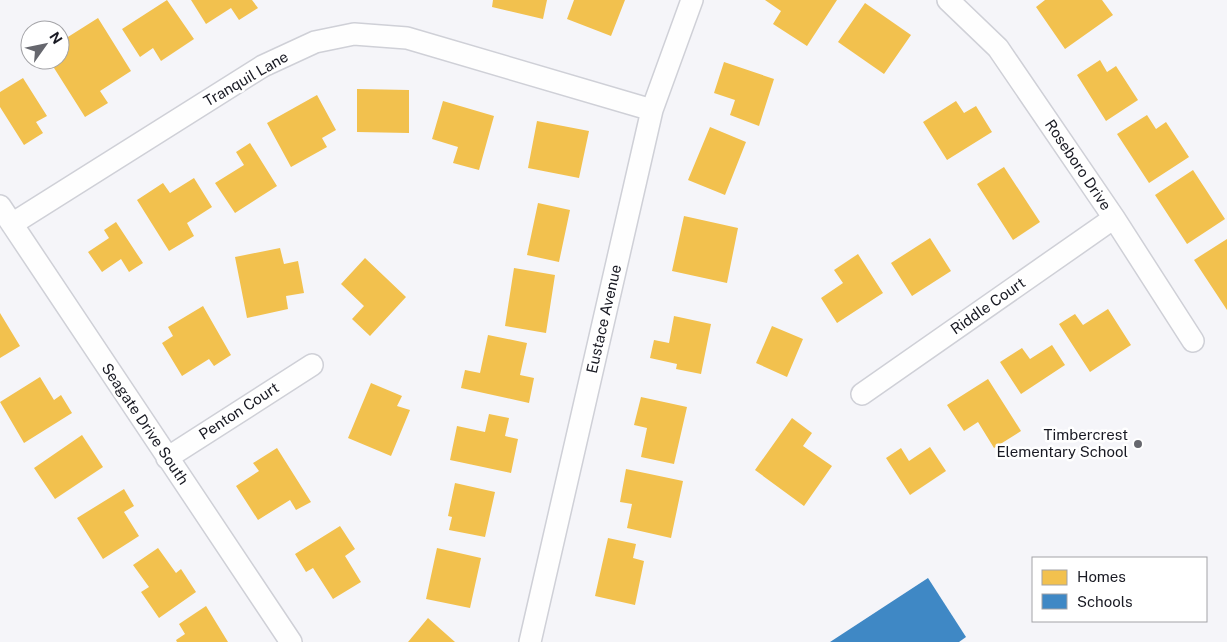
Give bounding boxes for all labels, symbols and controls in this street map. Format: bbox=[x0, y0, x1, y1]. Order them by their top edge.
north arrow bbox=[20, 20, 70, 70]
text: N bbox=[46, 29, 66, 47]
street label: Tranquil Lane bbox=[201, 48, 291, 110]
street label: Roseboro Drive bbox=[1042, 116, 1115, 213]
street label: Eustace Avenue bbox=[583, 263, 624, 375]
street label: Riddle Court bbox=[947, 274, 1028, 338]
street label: Seagate Drive South bbox=[98, 360, 192, 488]
street label: Penton Court bbox=[196, 378, 282, 443]
place label: Timbercrest Elementary School bbox=[996, 426, 1128, 460]
marker: Timbercrest Elementary School bbox=[1132, 438, 1144, 450]
legend bbox=[1032, 557, 1207, 622]
text: Homes bbox=[1077, 568, 1126, 585]
text: Schools bbox=[1077, 593, 1133, 610]

